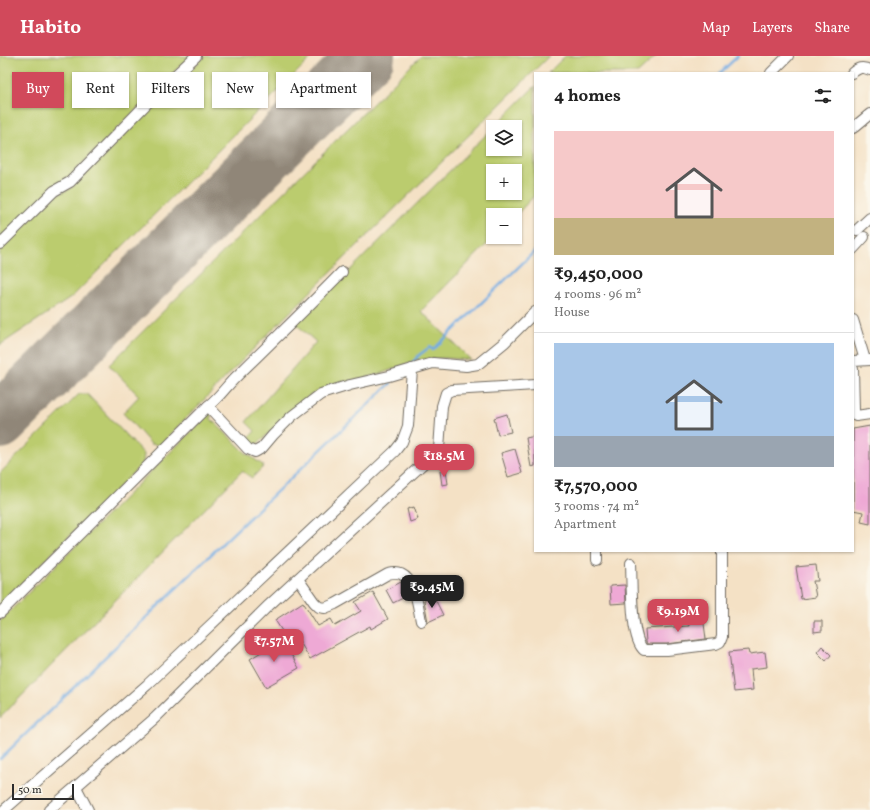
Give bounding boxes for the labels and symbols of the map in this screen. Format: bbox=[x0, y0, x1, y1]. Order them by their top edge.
pin: ₹18.5M bbox=[411, 444, 477, 478]
pin: ₹9.45M bbox=[399, 575, 465, 609]
pin: ₹9.19M bbox=[645, 599, 711, 633]
pin: ₹7.57M bbox=[241, 629, 307, 663]
scale bar bbox=[12, 782, 74, 801]

